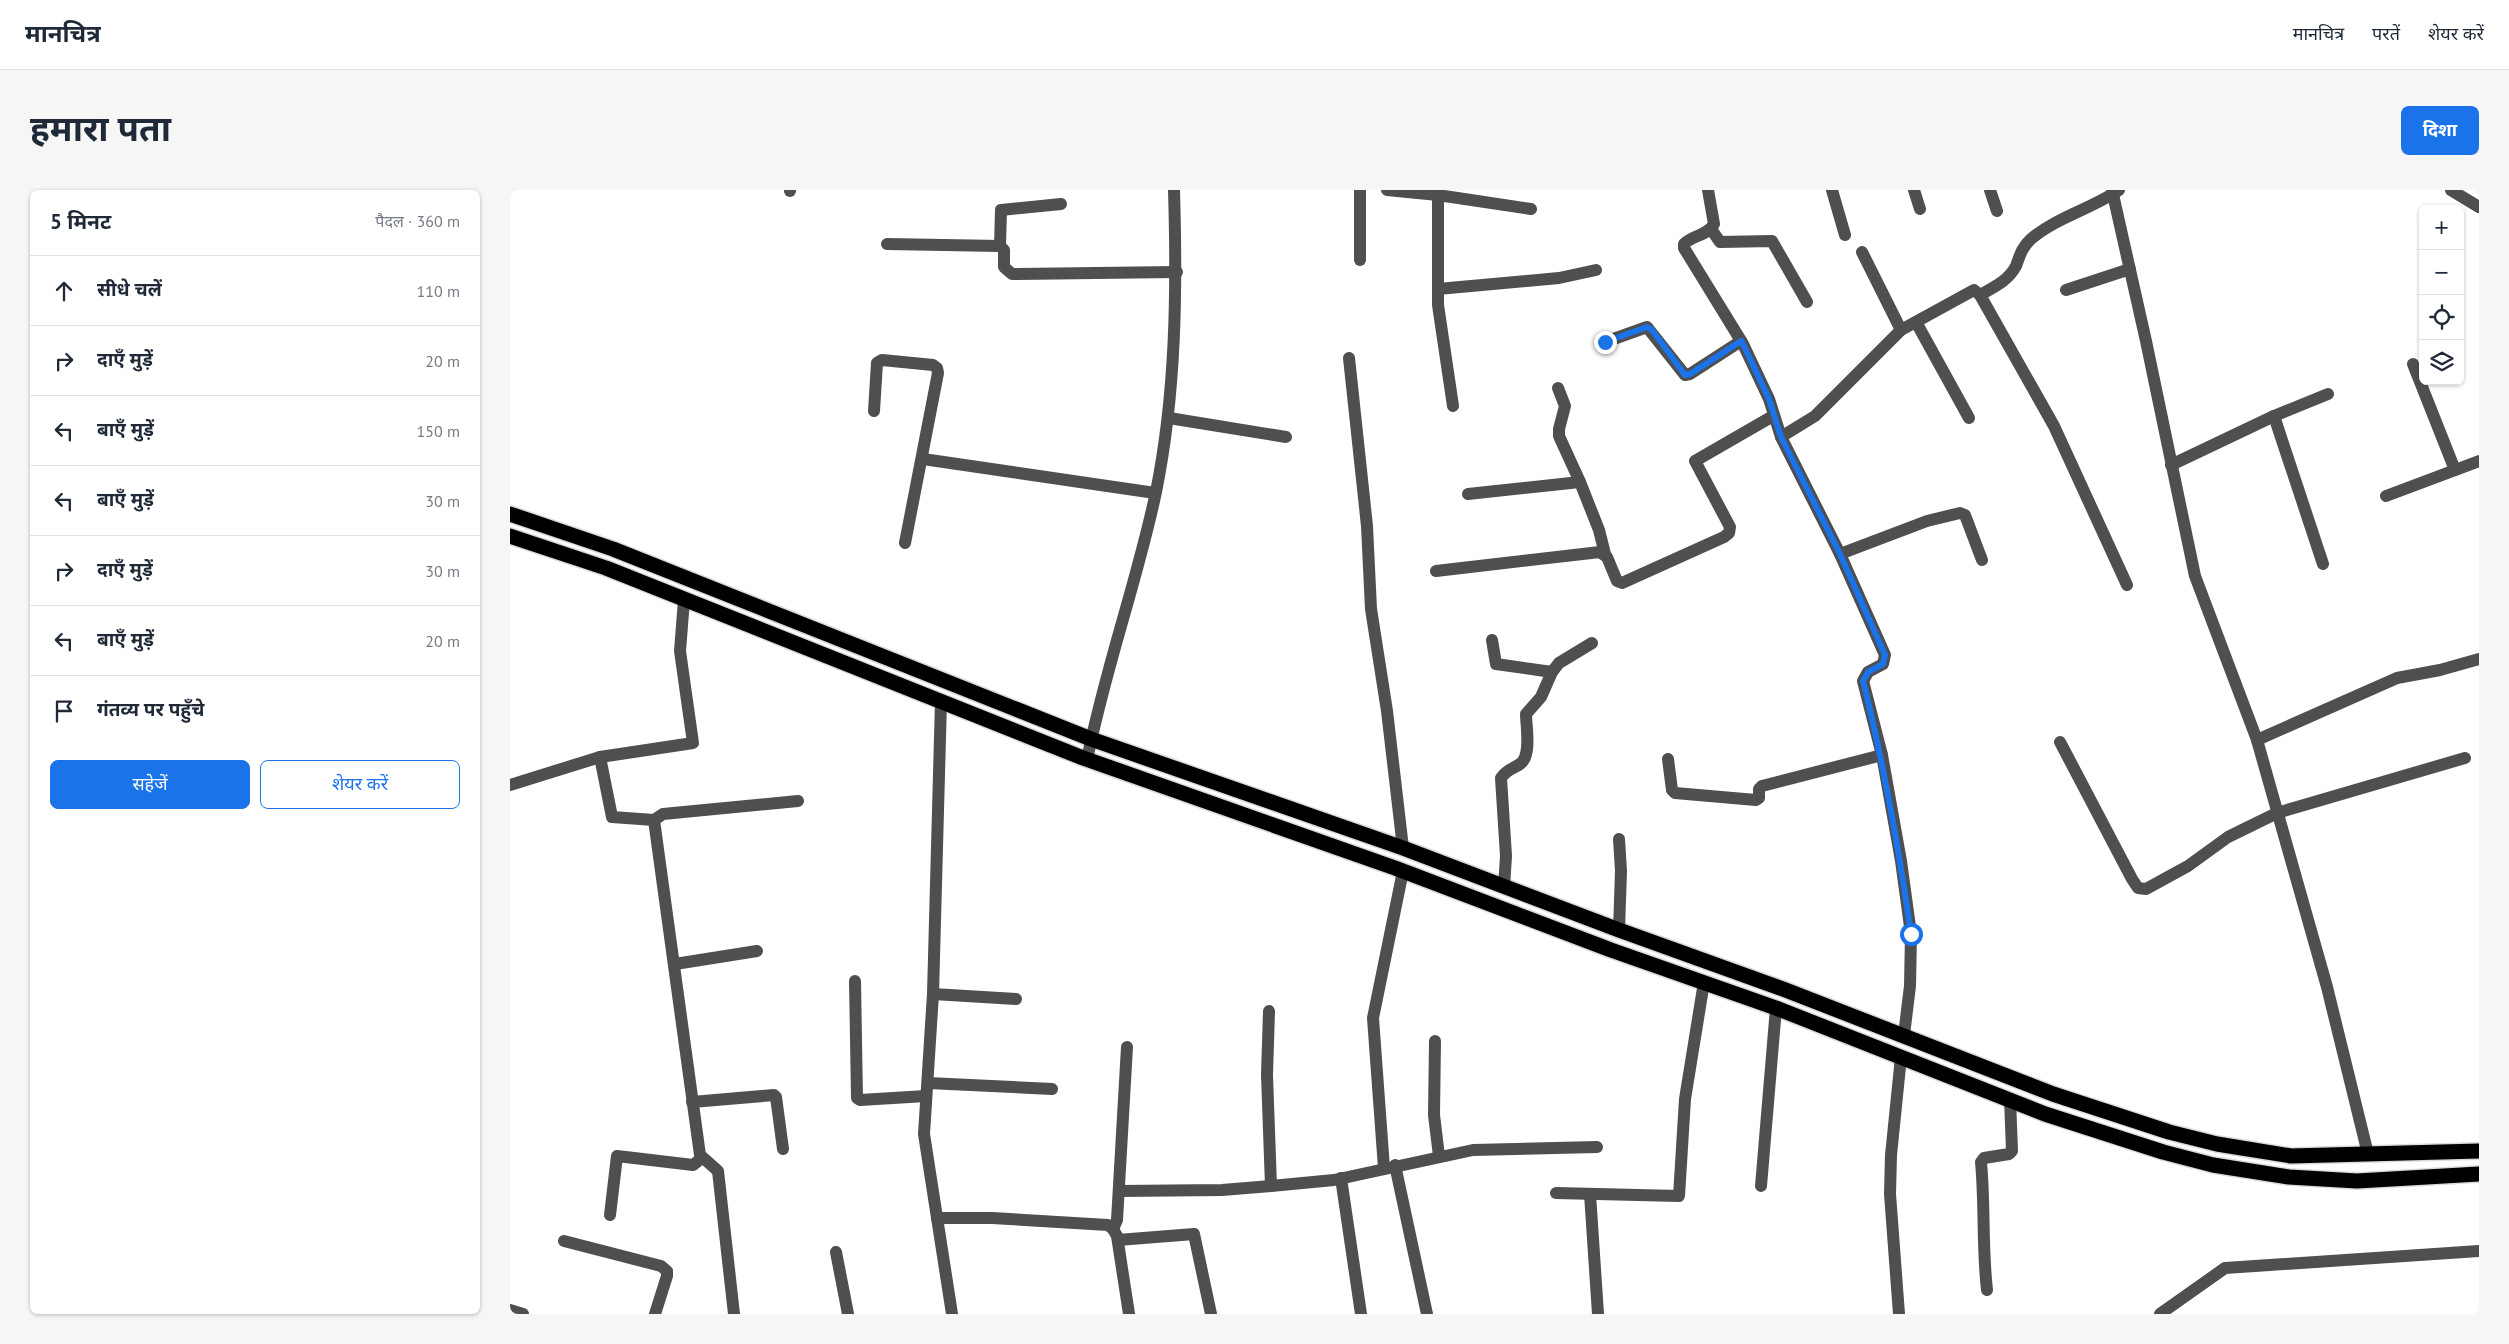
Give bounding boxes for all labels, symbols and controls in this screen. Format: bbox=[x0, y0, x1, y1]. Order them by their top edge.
text: मानचित्र bbox=[25, 18, 101, 49]
text: मानचित्र bbox=[2293, 22, 2344, 45]
text: परतें bbox=[2372, 22, 2400, 45]
text: शेयर करें bbox=[2428, 22, 2484, 45]
text: हमारा पता bbox=[30, 105, 171, 151]
button: दिशा bbox=[2401, 106, 2479, 155]
map controls bbox=[2419, 205, 2464, 385]
button: + bbox=[2419, 205, 2464, 250]
text: 5 मिनट bbox=[50, 208, 111, 235]
text: पैदल · 360 m bbox=[375, 211, 460, 231]
button: − bbox=[2419, 250, 2464, 295]
icon: ahead bbox=[50, 277, 78, 305]
text: सीधे चलें bbox=[97, 277, 162, 301]
text: 110 m bbox=[417, 281, 460, 301]
button: locate bbox=[2419, 295, 2464, 340]
route end bbox=[1594, 331, 1617, 354]
button: layers bbox=[2419, 340, 2464, 385]
icon: right bbox=[50, 347, 78, 375]
text: दाएँ मुड़ें bbox=[97, 347, 153, 371]
text: 20 m bbox=[425, 351, 460, 371]
icon: left bbox=[50, 417, 78, 445]
text: बाएँ मुड़ें bbox=[97, 417, 154, 441]
text: 150 m bbox=[417, 421, 460, 441]
icon: left bbox=[50, 487, 78, 515]
text: बाएँ मुड़ें bbox=[97, 487, 154, 511]
text: 30 m bbox=[425, 491, 460, 511]
icon: right bbox=[50, 557, 78, 585]
text: दाएँ मुड़ें bbox=[97, 557, 153, 581]
text: 30 m bbox=[425, 561, 460, 581]
icon: left bbox=[50, 627, 78, 655]
text: बाएँ मुड़ें bbox=[97, 627, 154, 651]
text: 20 m bbox=[425, 631, 460, 651]
icon: arrive bbox=[50, 697, 78, 725]
text: गंतव्य पर पहुँचे bbox=[97, 697, 204, 721]
button: सहेजें bbox=[50, 760, 250, 809]
button: शेयर करें bbox=[260, 760, 460, 809]
route start bbox=[1900, 923, 1923, 946]

